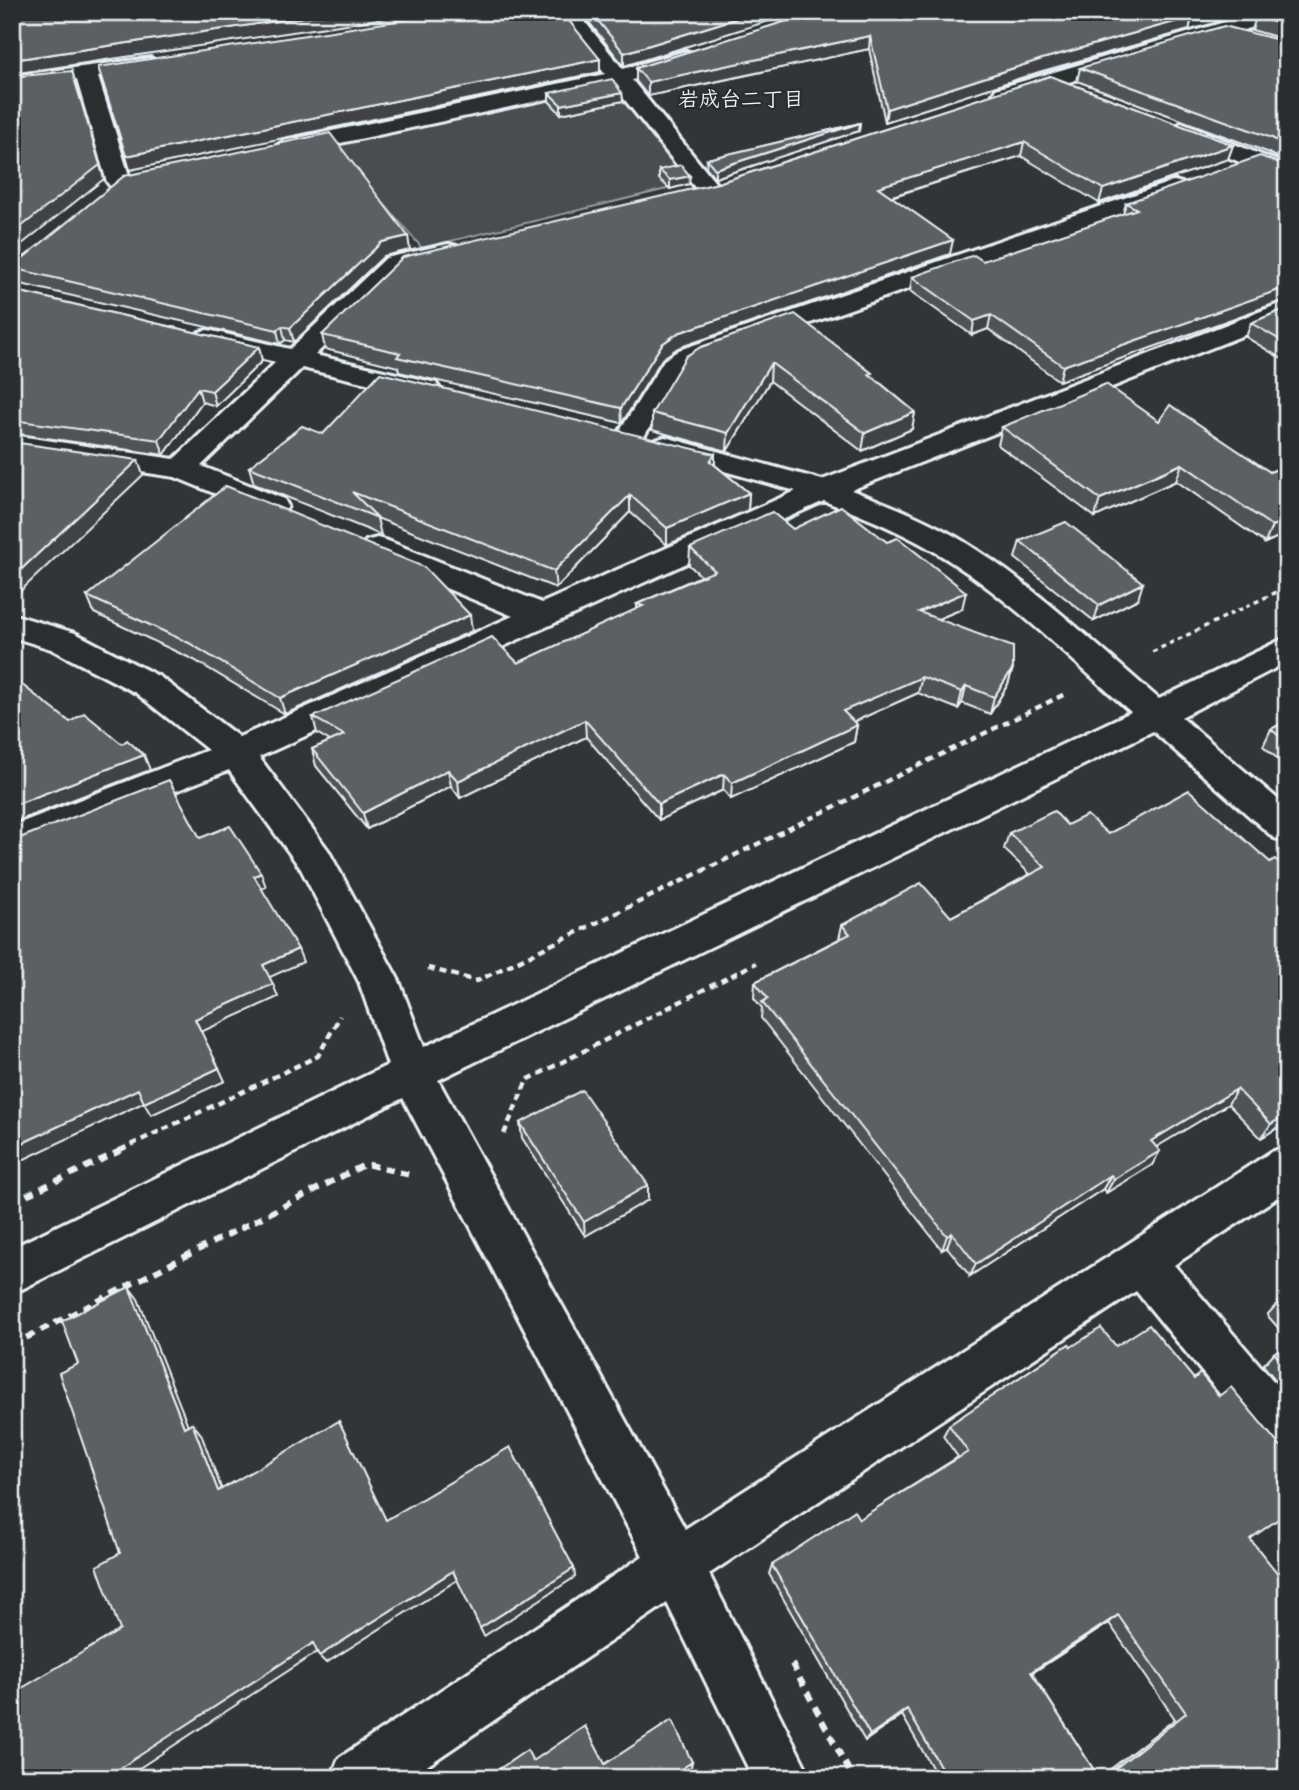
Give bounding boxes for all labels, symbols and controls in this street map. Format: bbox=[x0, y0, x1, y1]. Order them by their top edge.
district label: 岩成台二丁目 bbox=[678, 80, 804, 118]

